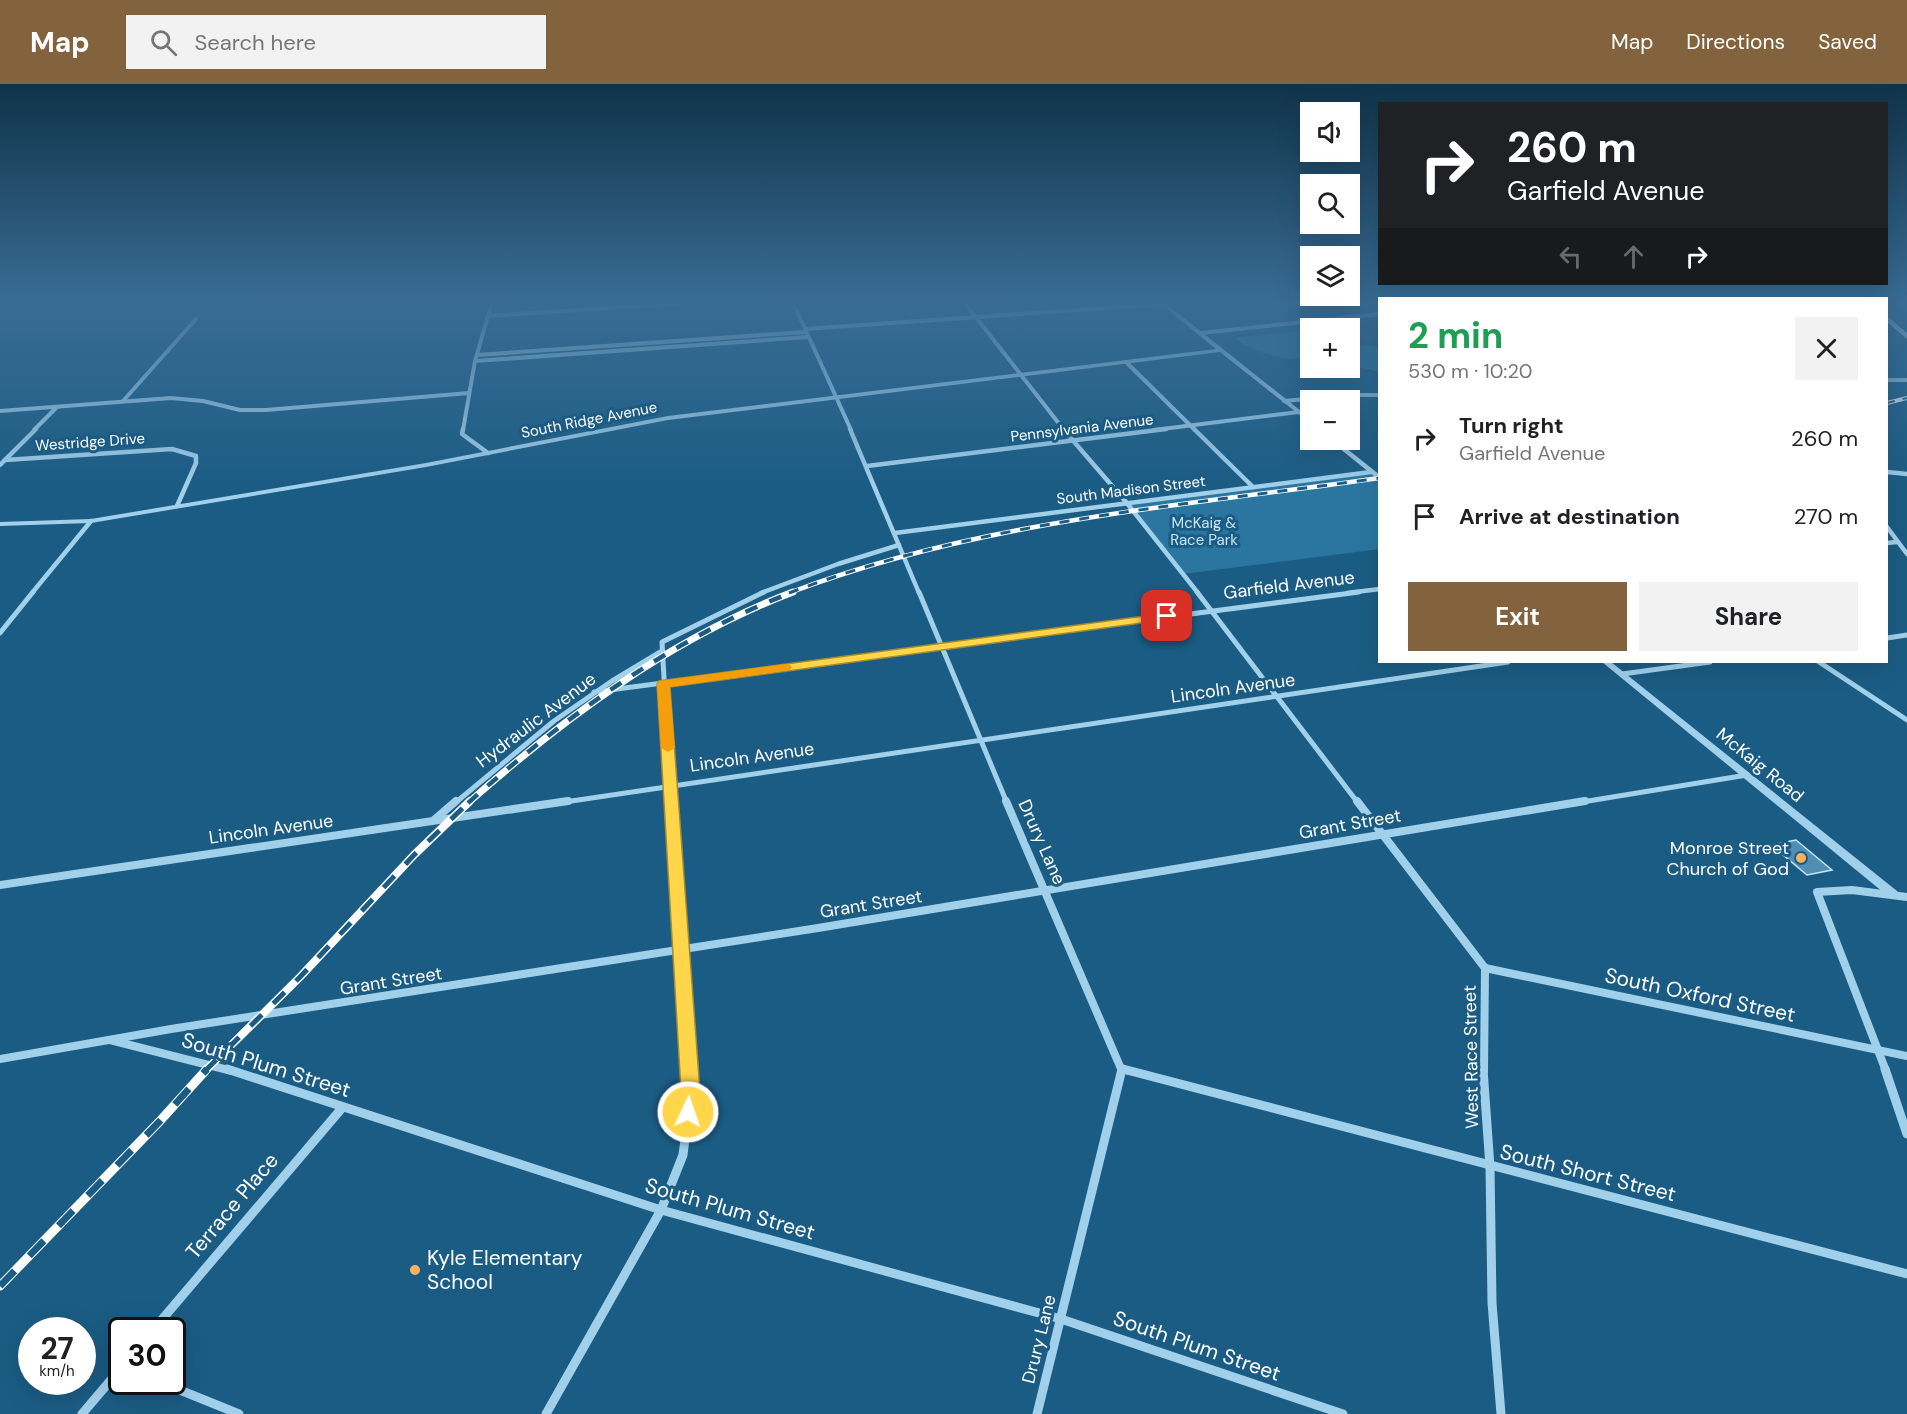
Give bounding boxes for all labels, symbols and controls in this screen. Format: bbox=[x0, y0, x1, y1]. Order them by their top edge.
search box bbox=[126, 15, 546, 69]
text: Map bbox=[30, 24, 90, 61]
icon: search bbox=[147, 26, 180, 59]
text: Search here bbox=[195, 28, 316, 57]
text: Map bbox=[1611, 28, 1653, 56]
text: Directions bbox=[1686, 28, 1785, 56]
text: Saved bbox=[1818, 28, 1877, 56]
map controls bbox=[1300, 102, 1360, 450]
button: sound bbox=[1300, 102, 1360, 162]
text: 260 m bbox=[1507, 120, 1637, 175]
icon: right bbox=[1408, 126, 1486, 204]
text: Garfield Avenue bbox=[1507, 173, 1705, 208]
button: search bbox=[1300, 174, 1360, 234]
icon: left bbox=[1554, 240, 1587, 273]
icon: ahead bbox=[1617, 240, 1650, 273]
icon: right bbox=[1680, 240, 1713, 273]
button: layers bbox=[1300, 246, 1360, 306]
text: 2 min bbox=[1408, 312, 1503, 359]
button: close bbox=[1795, 317, 1858, 380]
button: + bbox=[1300, 318, 1360, 378]
text: 530 m · 10:20 bbox=[1408, 358, 1532, 384]
button: − bbox=[1300, 390, 1360, 450]
street label: South Ridge Avenue bbox=[519, 397, 659, 443]
street label: Pennsylvania Avenue bbox=[1009, 409, 1155, 447]
text: Turn right bbox=[1459, 411, 1564, 440]
icon: right bbox=[1408, 422, 1441, 455]
text: 260 m bbox=[1791, 424, 1858, 453]
street label: Westridge Drive bbox=[34, 428, 146, 456]
text: Garfield Avenue bbox=[1459, 440, 1605, 466]
street label: South Madison Street bbox=[1055, 471, 1207, 509]
icon: arrive bbox=[1408, 500, 1441, 533]
text: Arrive at destination bbox=[1459, 502, 1680, 531]
text: 270 m bbox=[1794, 502, 1858, 531]
park label: McKaig & Race Park bbox=[1170, 513, 1238, 550]
street label: Garfield Avenue bbox=[1222, 565, 1356, 605]
button: Exit bbox=[1408, 582, 1627, 651]
button: Share bbox=[1639, 582, 1858, 651]
pin bbox=[1141, 590, 1192, 641]
icon: arrive bbox=[1150, 599, 1183, 632]
street label: Hydraulic Avenue bbox=[471, 667, 601, 773]
street label: Lincoln Avenue bbox=[1169, 667, 1297, 709]
street label: McKaig Road bbox=[1711, 722, 1809, 808]
street label: Lincoln Avenue bbox=[688, 736, 816, 778]
street label: Drury Lane bbox=[1013, 796, 1071, 888]
street label: Grant Street bbox=[1297, 803, 1403, 845]
street label: Lincoln Avenue bbox=[207, 808, 335, 850]
place label: Monroe Street Church of God bbox=[1666, 836, 1789, 881]
marker: Monroe Street Church of God bbox=[1794, 851, 1808, 865]
street label: Grant Street bbox=[818, 884, 924, 924]
street label: Grant Street bbox=[338, 961, 444, 1001]
street label: South Oxford Street bbox=[1602, 961, 1798, 1029]
street label: West Race Street bbox=[1458, 985, 1484, 1129]
street label: South Plum Street bbox=[178, 1026, 354, 1104]
position arrow bbox=[656, 1080, 720, 1144]
street label: South Short Street bbox=[1497, 1138, 1679, 1208]
street label: Terrace Place bbox=[179, 1147, 285, 1265]
street label: South Plum Street bbox=[642, 1171, 818, 1247]
place label: Kyle Elementary School bbox=[427, 1244, 583, 1296]
marker: Kyle Elementary School bbox=[408, 1263, 422, 1277]
street label: Drury Lane bbox=[1016, 1292, 1062, 1386]
street label: South Plum Street bbox=[1110, 1304, 1284, 1388]
speed limit sign: 30 bbox=[108, 1317, 186, 1395]
text: 27 bbox=[40, 1329, 74, 1368]
text: km/h bbox=[39, 1361, 75, 1381]

